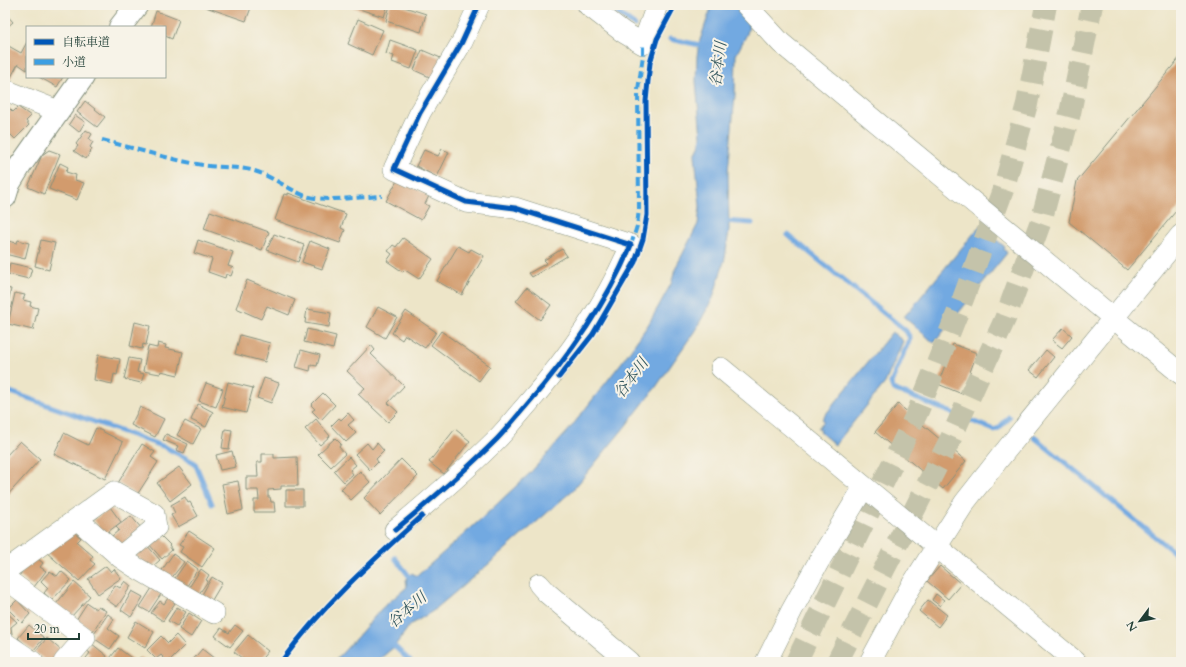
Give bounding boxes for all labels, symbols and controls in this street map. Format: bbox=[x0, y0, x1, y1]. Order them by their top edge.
legend bbox=[26, 26, 166, 78]
text: 自転車道 bbox=[62, 34, 110, 50]
water label: 谷本川 bbox=[705, 38, 731, 88]
text: 小道 bbox=[62, 54, 86, 70]
water label: 谷本川 bbox=[609, 352, 654, 402]
water label: 谷本川 bbox=[383, 586, 432, 632]
north arrow bbox=[1120, 601, 1160, 641]
scale bar bbox=[28, 615, 79, 641]
text: N bbox=[1123, 618, 1141, 634]
text: 20 m bbox=[34, 621, 61, 637]

